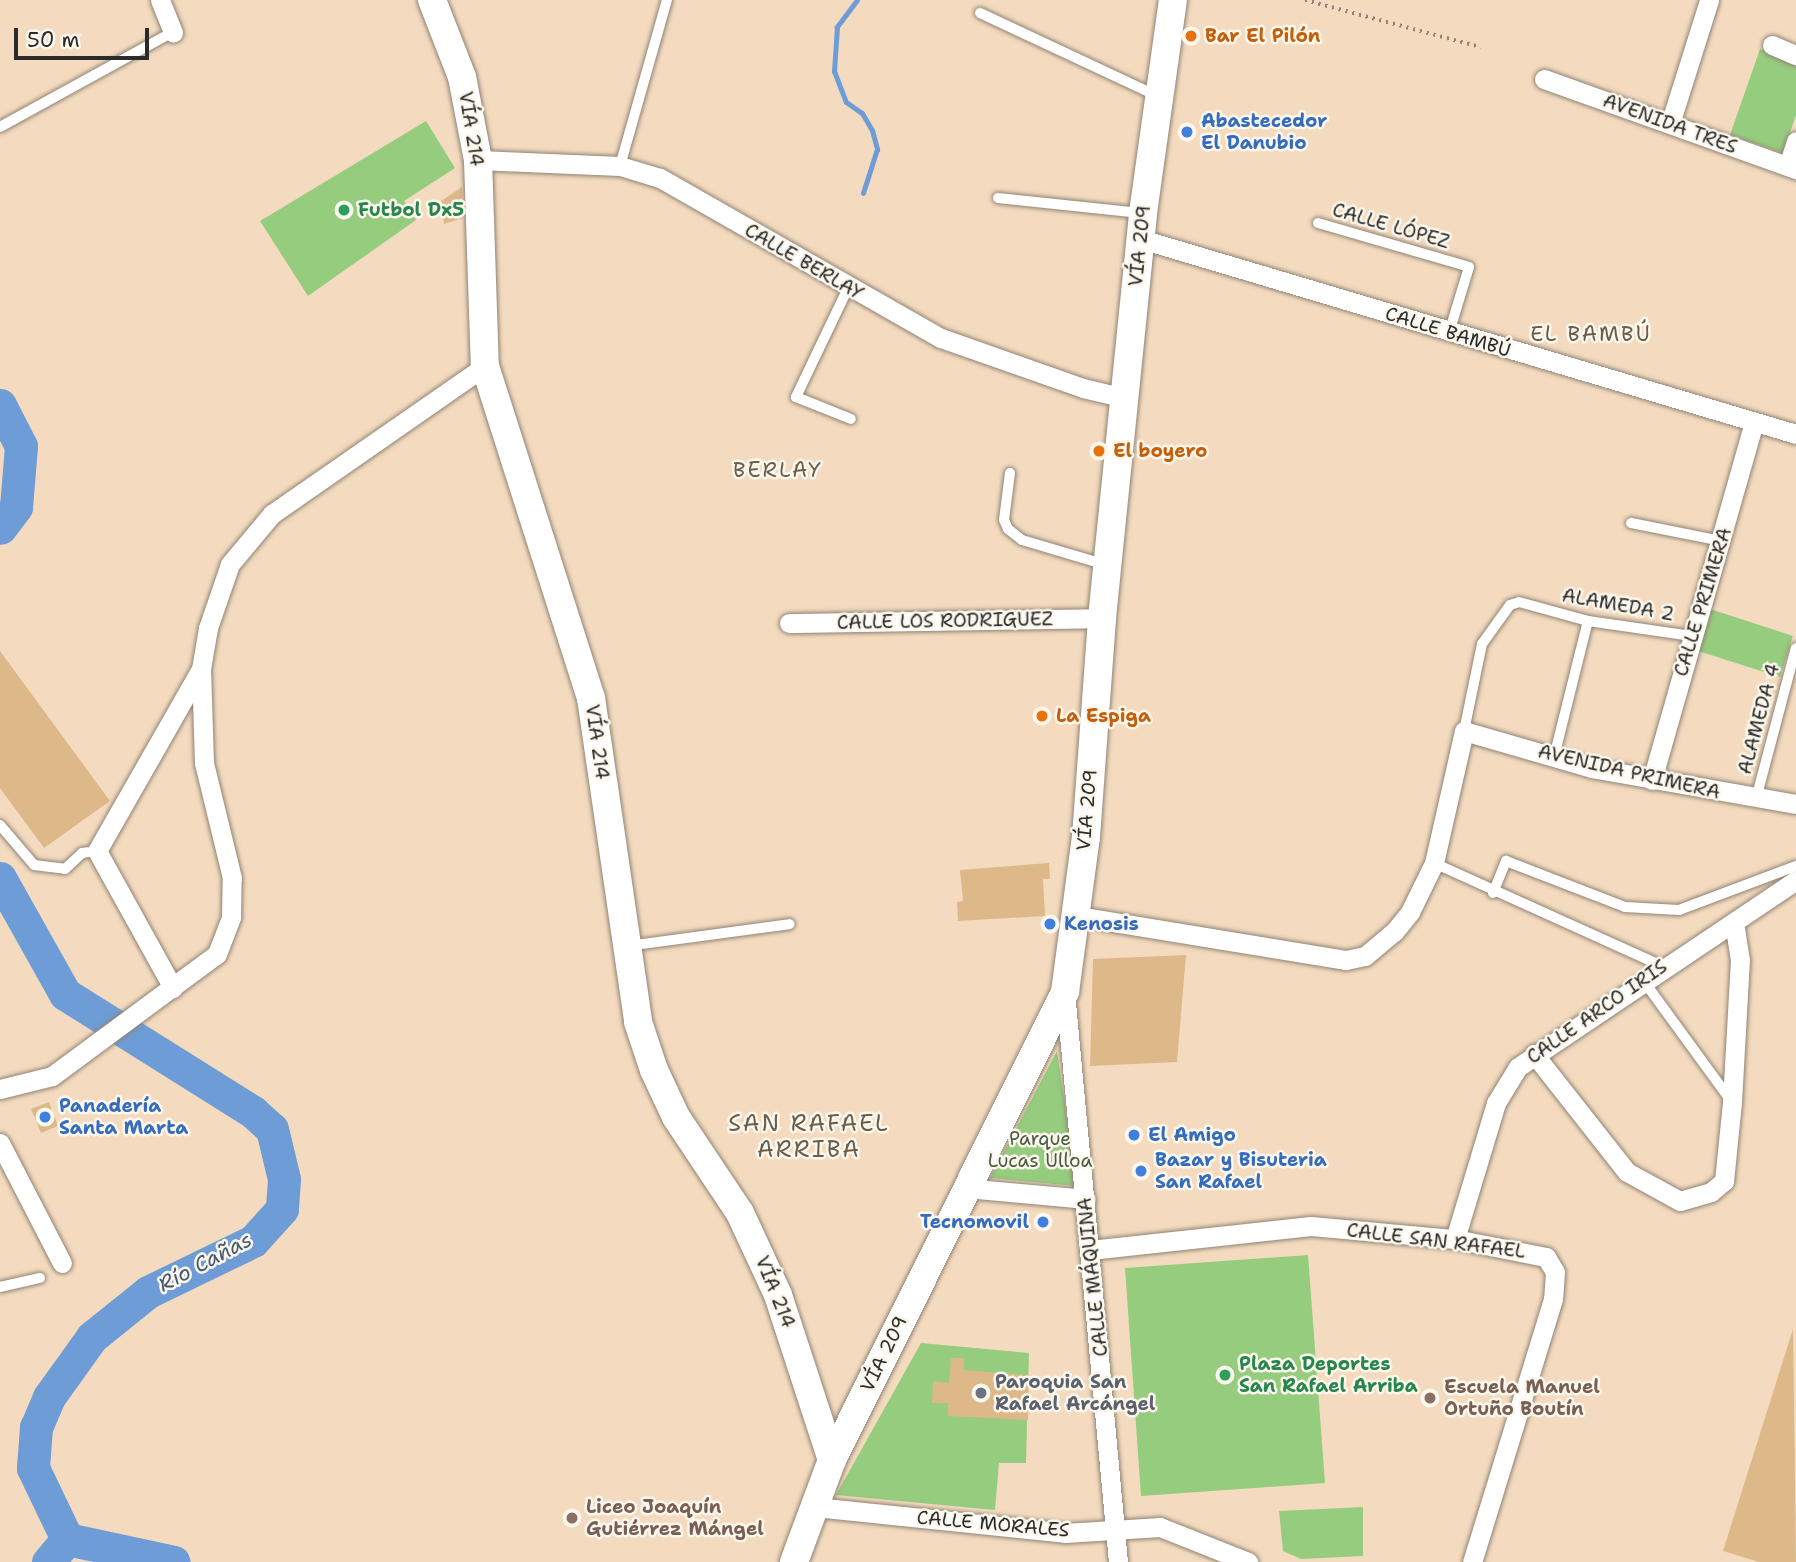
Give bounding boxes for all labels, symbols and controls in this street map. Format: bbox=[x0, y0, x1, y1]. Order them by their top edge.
scale bar bbox=[18, 14, 152, 58]
place label: Bar El Pilón bbox=[1205, 25, 1320, 47]
text: 50 m bbox=[27, 26, 80, 54]
marker: Bar El Pilón bbox=[1183, 28, 1199, 44]
street label: AVENIDA TRES bbox=[1600, 89, 1740, 159]
street label: VÍA 214 bbox=[454, 90, 488, 168]
place label: Abastecedor El Danubio bbox=[1201, 110, 1327, 154]
marker: Abastecedor El Danubio bbox=[1179, 124, 1195, 140]
street label: CALLE LÓPEZ bbox=[1330, 198, 1452, 254]
place label: Futbol Dx5 bbox=[358, 199, 464, 221]
marker: Futbol Dx5 bbox=[336, 202, 352, 218]
street label: VÍA 209 bbox=[1124, 204, 1156, 288]
street label: CALLE BERLAY bbox=[741, 219, 867, 305]
street label: CALLE BAMBÚ bbox=[1382, 302, 1514, 362]
district label: EL BAMBÚ bbox=[1531, 321, 1651, 347]
place label: El boyero bbox=[1113, 440, 1207, 462]
marker: El boyero bbox=[1091, 443, 1107, 459]
district label: BERLAY bbox=[734, 457, 822, 483]
street label: CALLE PRIMERA bbox=[1670, 525, 1736, 679]
street label: ALAMEDA 2 bbox=[1560, 584, 1676, 626]
street label: CALLE LOS RODRIGUEZ bbox=[837, 608, 1053, 634]
street label: ALAMEDA 4 bbox=[1733, 661, 1785, 777]
street label: VÍA 214 bbox=[580, 703, 614, 781]
place label: La Espiga bbox=[1056, 705, 1151, 727]
marker: La Espiga bbox=[1034, 708, 1050, 724]
street label: AVENIDA PRIMERA bbox=[1536, 740, 1722, 804]
street label: VÍA 209 bbox=[1072, 768, 1102, 852]
place label: Kenosis bbox=[1064, 913, 1139, 935]
marker: Kenosis bbox=[1042, 916, 1058, 932]
street label: CALLE ARCO IRIS bbox=[1523, 955, 1671, 1069]
place label: Panadería Santa Marta bbox=[59, 1095, 188, 1139]
marker: Panadería Santa Marta bbox=[37, 1109, 53, 1125]
district label: SAN RAFAEL ARRIBA bbox=[730, 1109, 888, 1163]
place label: El Amigo bbox=[1148, 1124, 1236, 1146]
marker: El Amigo bbox=[1126, 1127, 1142, 1143]
park label: Parque Lucas Ulloa bbox=[988, 1128, 1092, 1172]
place label: Bazar y Bisuteria San Rafael bbox=[1155, 1149, 1327, 1193]
marker: Bazar y Bisuteria San Rafael bbox=[1133, 1163, 1149, 1179]
street label: CALLE MÁQUINA bbox=[1073, 1196, 1113, 1358]
place label: Tecnomovil bbox=[920, 1211, 1029, 1233]
marker: Tecnomovil bbox=[1035, 1214, 1051, 1230]
street label: CALLE SAN RAFAEL bbox=[1345, 1219, 1527, 1263]
water label: Río Cañas bbox=[154, 1227, 256, 1297]
street label: VÍA 214 bbox=[750, 1253, 800, 1331]
street label: VÍA 209 bbox=[856, 1312, 912, 1396]
place label: Plaza Deportes San Rafael Arriba bbox=[1239, 1353, 1418, 1397]
marker: Plaza Deportes San Rafael Arriba bbox=[1217, 1367, 1233, 1383]
place label: Paroquia San Rafael Arcángel bbox=[995, 1371, 1155, 1415]
place label: Escuela Manuel Ortuño Boutín bbox=[1444, 1376, 1600, 1420]
marker: Paroquia San Rafael Arcángel bbox=[973, 1385, 989, 1401]
marker: Escuela Manuel Ortuño Boutín bbox=[1422, 1390, 1438, 1406]
place label: Liceo Joaquín Gutiérrez Mángel bbox=[586, 1496, 764, 1540]
street label: CALLE MORALES bbox=[916, 1506, 1070, 1542]
marker: Liceo Joaquín Gutiérrez Mángel bbox=[564, 1510, 580, 1526]

